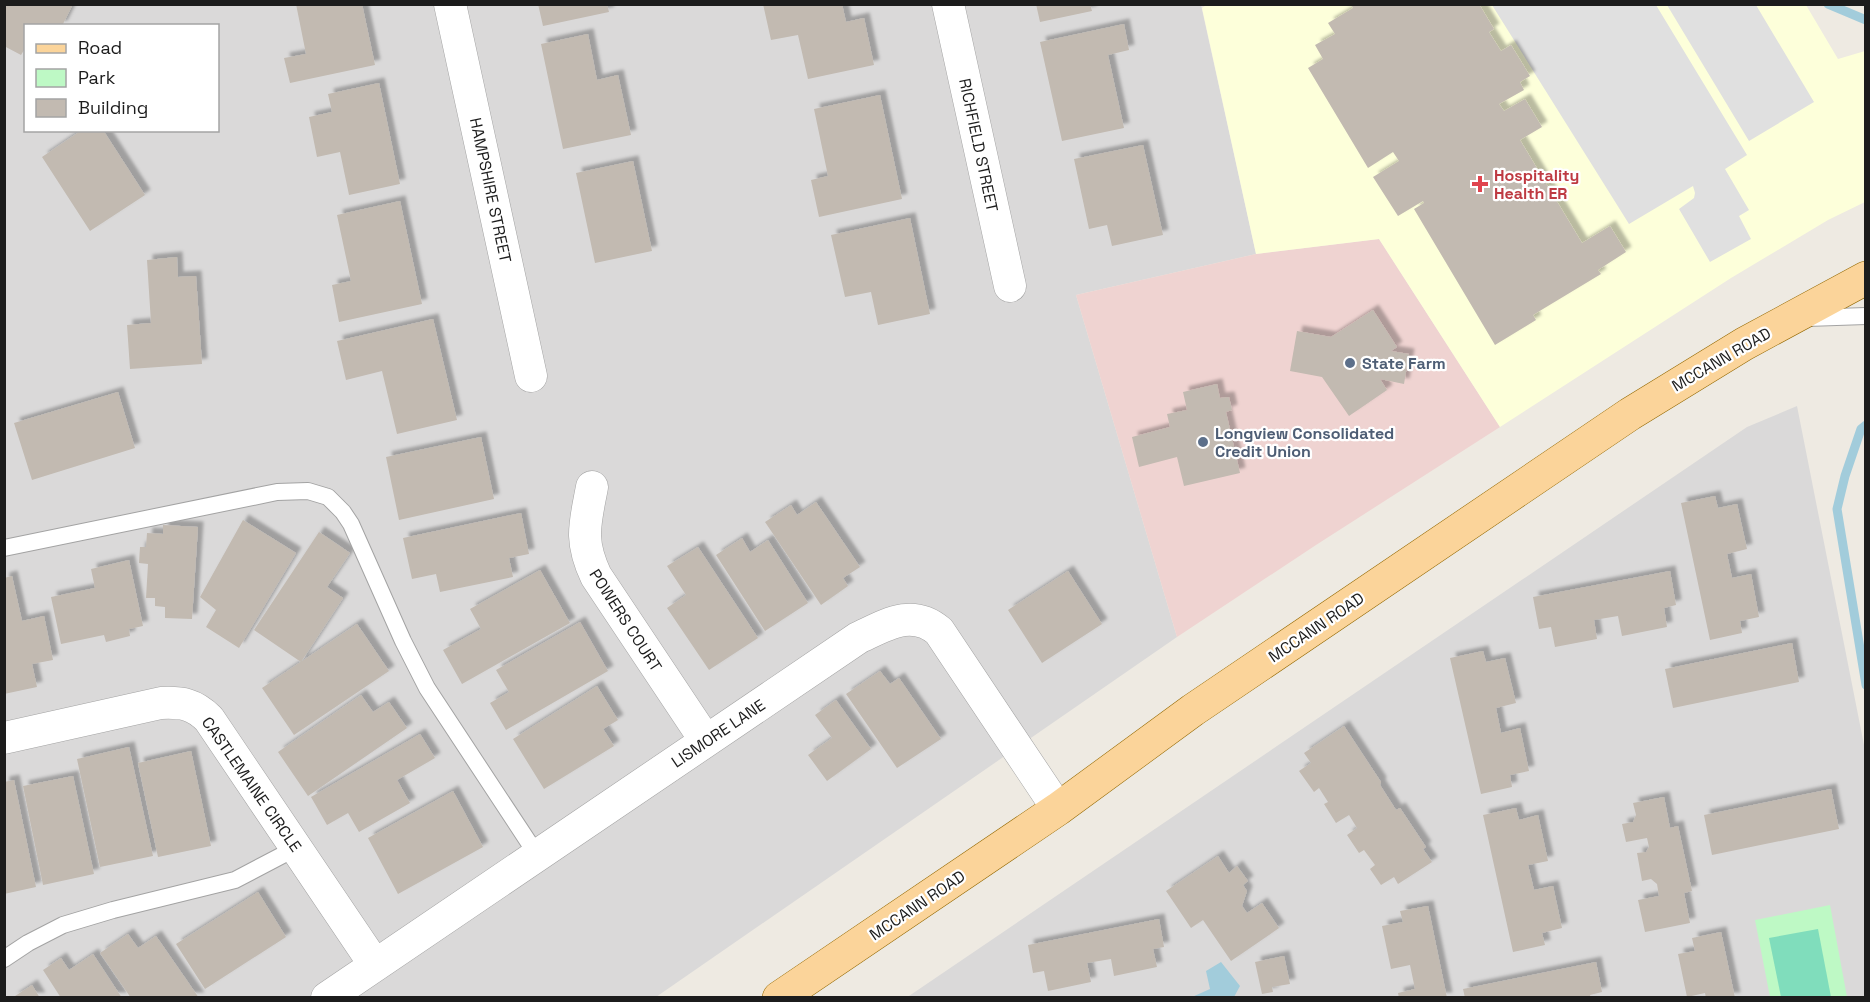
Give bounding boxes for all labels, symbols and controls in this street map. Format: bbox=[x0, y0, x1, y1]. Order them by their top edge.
legend bbox=[24, 24, 219, 132]
text: Road bbox=[78, 36, 122, 59]
text: Park bbox=[78, 66, 116, 89]
street label: RICHFIELD STREET bbox=[954, 76, 1003, 214]
text: Building bbox=[78, 96, 148, 119]
street label: HAMPSHIRE STREET bbox=[465, 116, 516, 265]
place label: Hospitality Health ER bbox=[1494, 165, 1579, 204]
marker: Hospitality Health ER bbox=[1471, 175, 1489, 193]
street label: MCCANN ROAD bbox=[1668, 323, 1775, 396]
place label: State Farm bbox=[1362, 353, 1446, 374]
marker: State Farm bbox=[1343, 356, 1357, 370]
place label: Longview Consolidated Credit Union bbox=[1215, 423, 1394, 462]
marker: Longview Consolidated Credit Union bbox=[1196, 435, 1210, 449]
street label: POWERS COURT bbox=[585, 565, 667, 676]
street label: MCCANN ROAD bbox=[1264, 588, 1368, 667]
street label: LISMORE LANE bbox=[667, 694, 769, 772]
street label: CASTLEMAINE CIRCLE bbox=[197, 713, 306, 856]
street label: MCCANN ROAD bbox=[865, 866, 969, 945]

